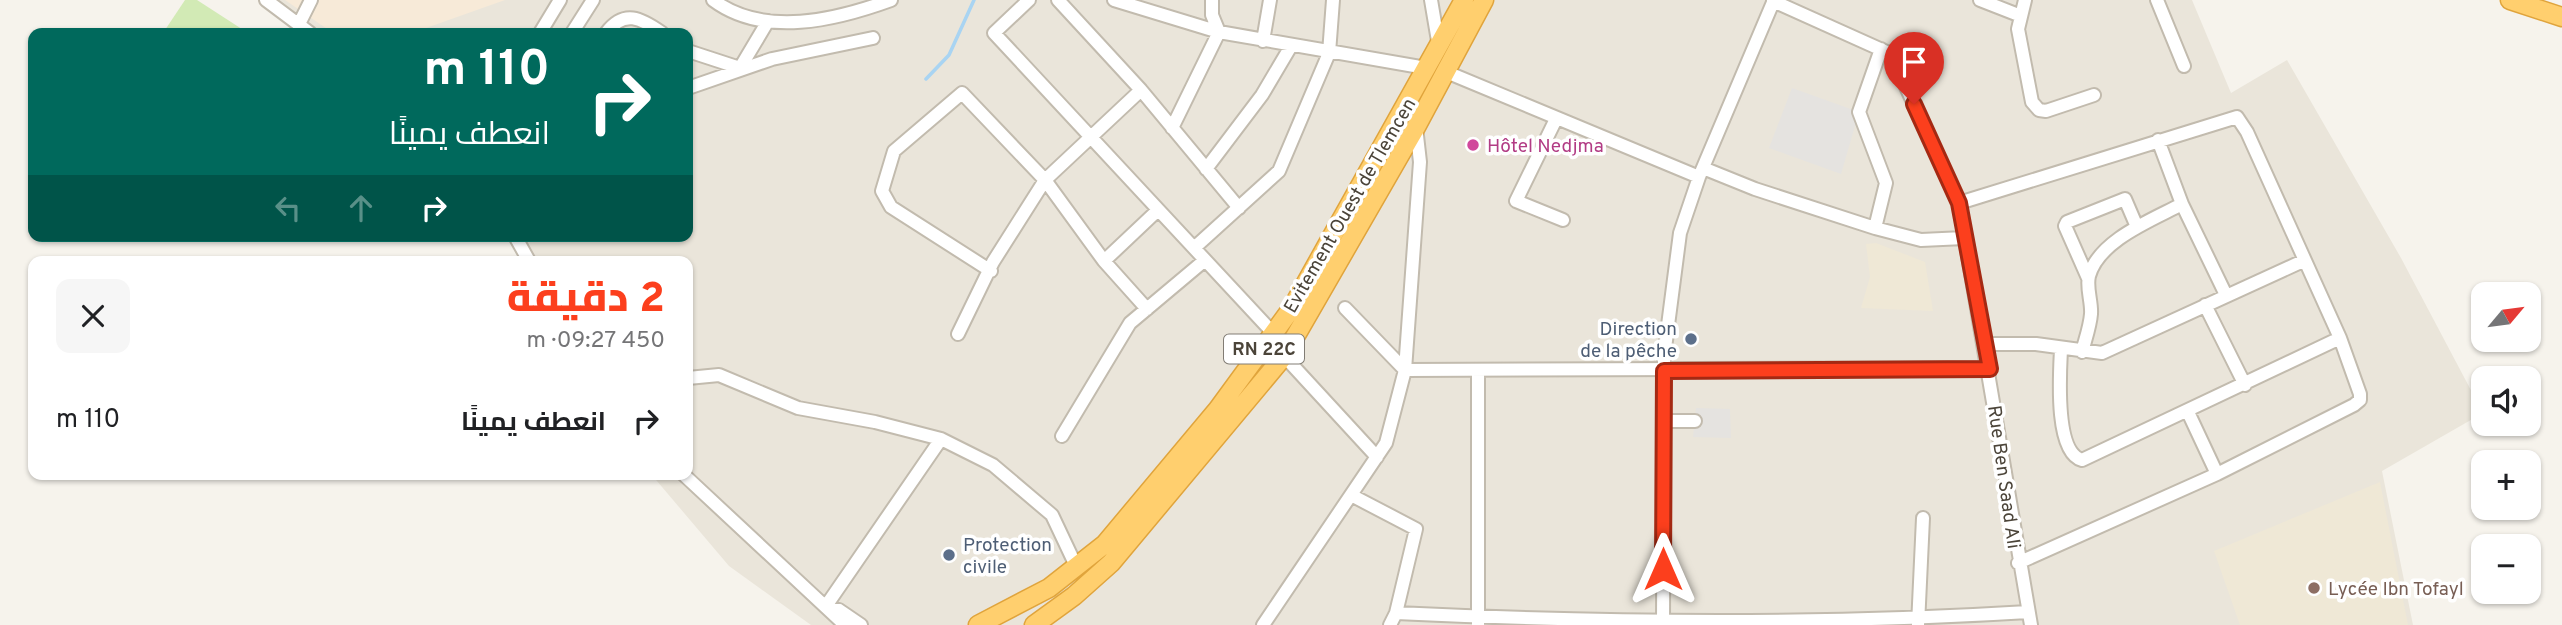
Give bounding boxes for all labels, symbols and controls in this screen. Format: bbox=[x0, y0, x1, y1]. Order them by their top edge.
pin bbox=[1884, 32, 1944, 104]
text: 110 m bbox=[423, 41, 550, 103]
icon: arrive bbox=[1895, 43, 1933, 81]
icon: right bbox=[574, 56, 665, 147]
street label: Evitement Ouest de Tlemcen bbox=[1279, 94, 1422, 318]
text: انعطف يمينًا bbox=[389, 116, 550, 156]
place label: Hôtel Nedjma bbox=[1487, 135, 1604, 159]
marker: Hôtel Nedjma bbox=[1465, 137, 1481, 153]
icon: left bbox=[269, 189, 307, 227]
icon: ahead bbox=[342, 189, 380, 227]
icon: right bbox=[415, 189, 453, 227]
text: 2 دقيقة bbox=[507, 274, 665, 327]
button: close bbox=[56, 279, 130, 353]
north arrow bbox=[2471, 282, 2541, 352]
map controls bbox=[2471, 282, 2541, 604]
place label: Direction de la pêche bbox=[1580, 318, 1677, 364]
text: 450 m · 09:27 bbox=[526, 327, 665, 356]
marker: Direction de la pêche bbox=[1683, 331, 1699, 347]
road number: RN 22C bbox=[1224, 334, 1304, 363]
button: sound bbox=[2471, 366, 2541, 436]
icon: right bbox=[627, 402, 665, 440]
text: 110 m bbox=[56, 404, 120, 437]
street label: Rue Ben Saad Ali bbox=[1981, 404, 2025, 551]
text: انعطف يمينًا bbox=[461, 407, 606, 440]
button: + bbox=[2471, 450, 2541, 520]
position arrow bbox=[1626, 532, 1700, 606]
place label: Protection civile bbox=[963, 534, 1052, 580]
button: − bbox=[2471, 534, 2541, 604]
marker: Protection civile bbox=[941, 547, 957, 563]
place label: Lycée Ibn Tofayl bbox=[2328, 578, 2464, 602]
marker: Lycée Ibn Tofayl bbox=[2306, 580, 2322, 596]

